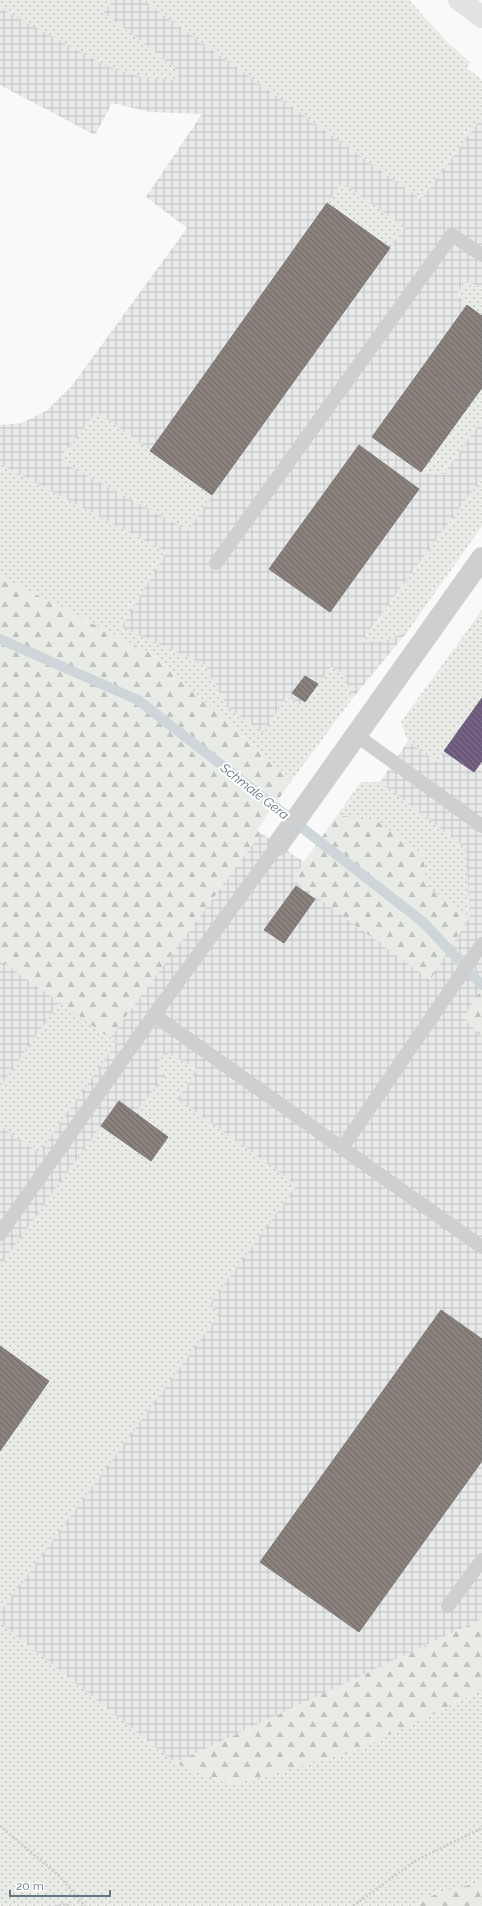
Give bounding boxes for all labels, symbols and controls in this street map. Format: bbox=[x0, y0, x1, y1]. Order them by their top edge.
water label: Schmale Gera bbox=[217, 759, 292, 823]
scale bar bbox=[10, 1872, 110, 1898]
text: 20 m bbox=[16, 1879, 44, 1893]

